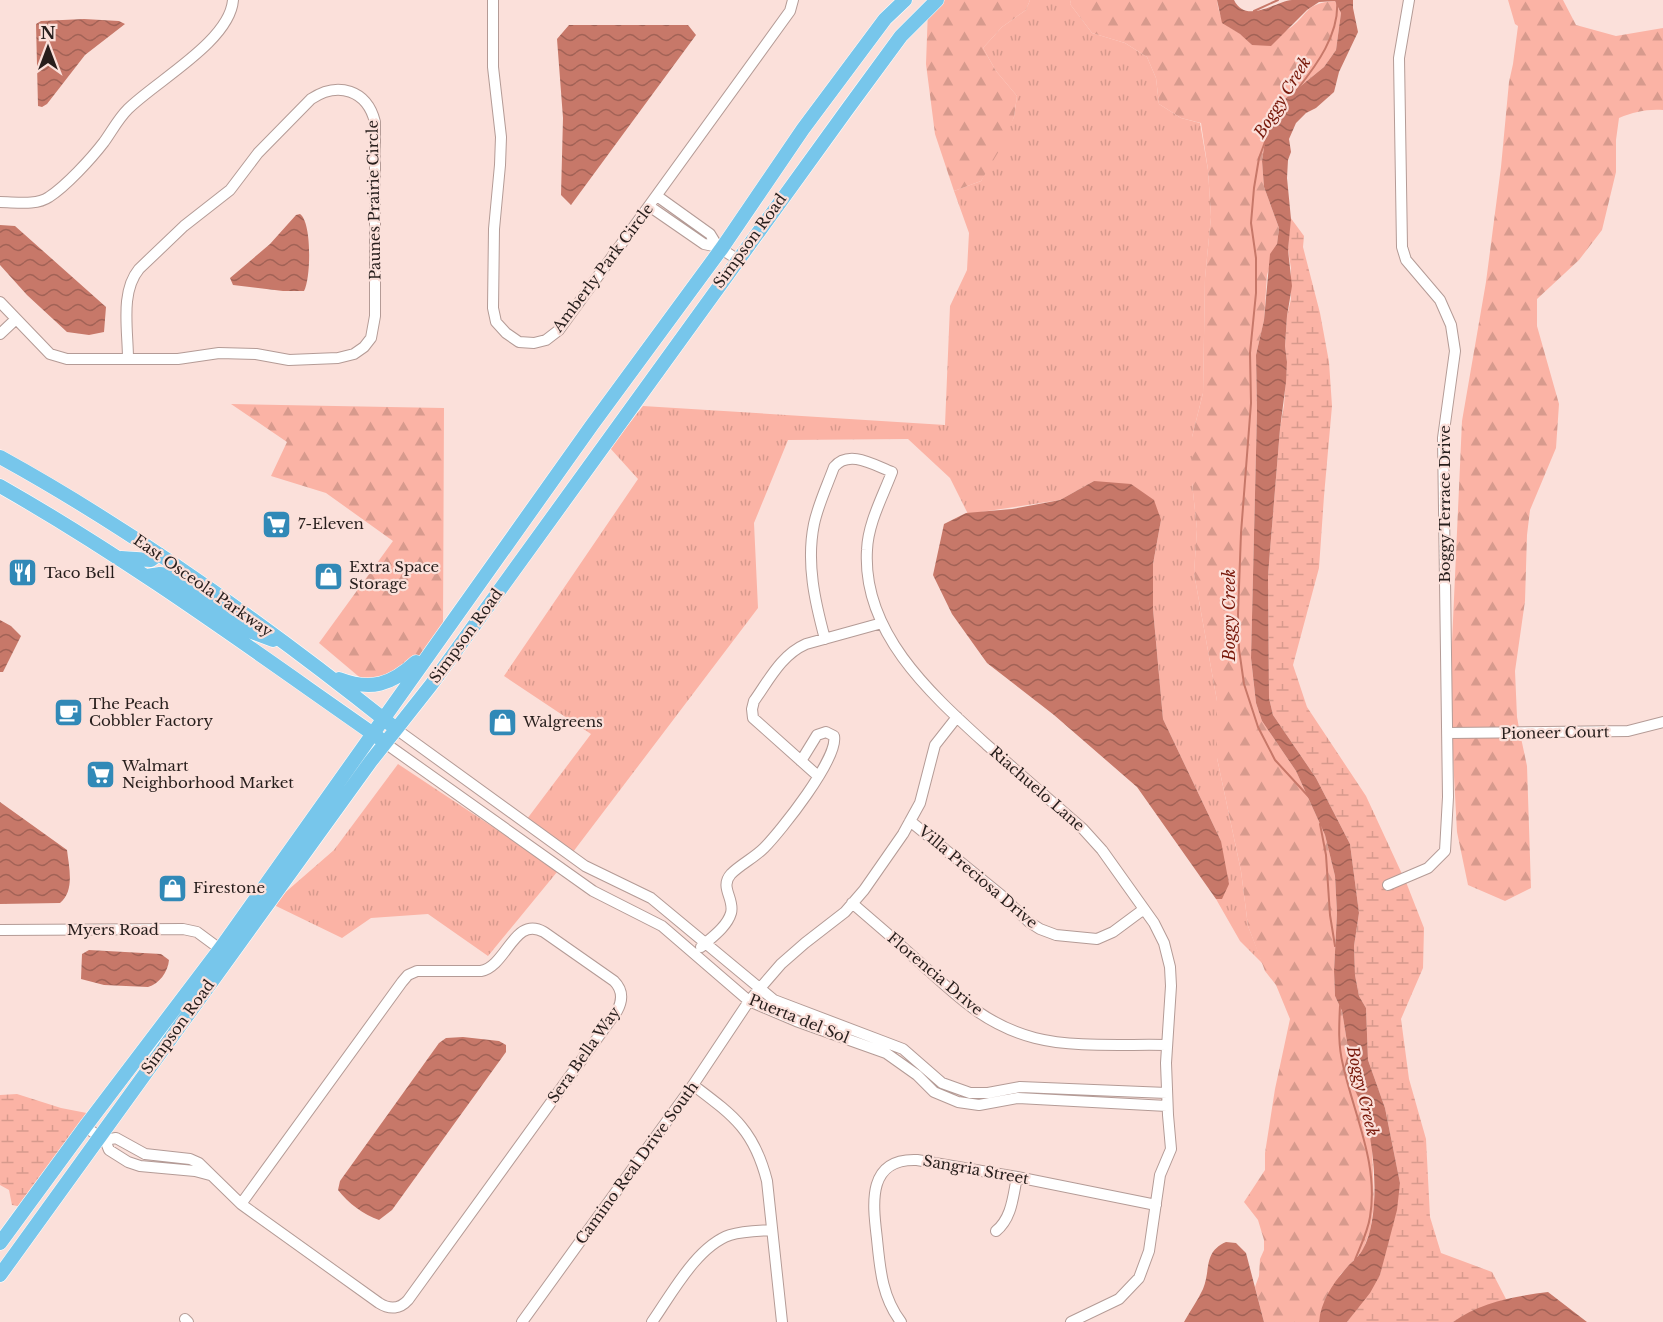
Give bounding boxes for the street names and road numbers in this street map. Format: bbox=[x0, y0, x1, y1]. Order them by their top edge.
street label: Paunes Prairie Circle bbox=[363, 120, 384, 280]
street label: Simpson Road bbox=[709, 190, 790, 292]
street label: Amberly Park Circle bbox=[547, 200, 657, 337]
street label: Boggy Terrace Drive bbox=[1435, 425, 1454, 583]
street label: East Osceola Parkway bbox=[130, 530, 277, 641]
street label: Simpson Road bbox=[425, 585, 506, 687]
street label: Pioneer Court bbox=[1501, 722, 1610, 743]
street label: Riachuelo Lane bbox=[986, 742, 1089, 835]
street label: Villa Preciosa Drive bbox=[914, 821, 1042, 932]
street label: Myers Road bbox=[67, 920, 159, 939]
street label: Florencia Drive bbox=[884, 928, 987, 1019]
street label: Simpson Road bbox=[137, 976, 218, 1078]
street label: Puerta del Sol bbox=[746, 990, 852, 1047]
street label: Sera Bella Way bbox=[543, 1002, 624, 1107]
street label: Camino Real Drive South bbox=[571, 1078, 702, 1248]
street label: Sangria Street bbox=[922, 1151, 1031, 1188]

